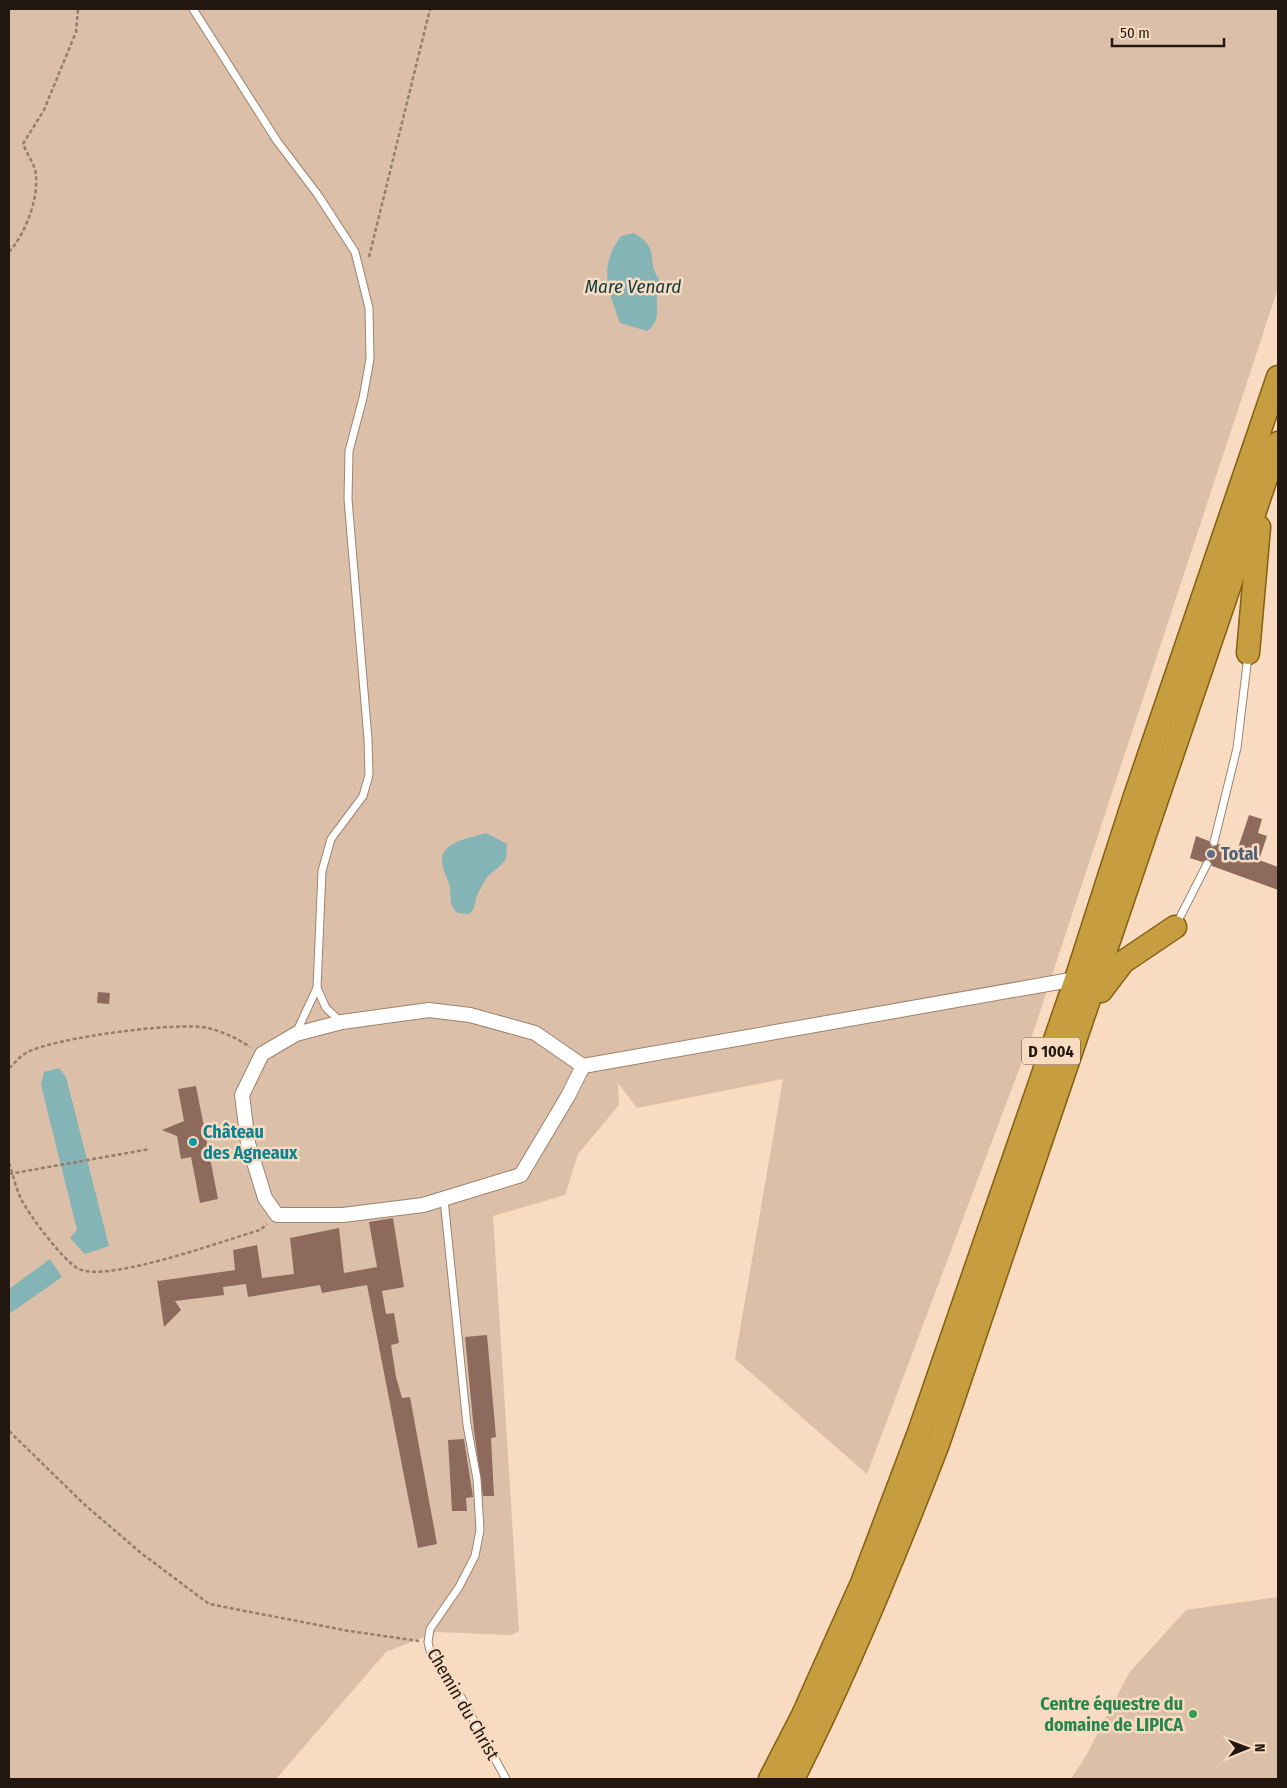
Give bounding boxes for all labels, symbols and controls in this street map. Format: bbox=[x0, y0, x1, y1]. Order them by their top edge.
scale bar bbox=[1112, 15, 1224, 47]
text: 50 m bbox=[1120, 24, 1150, 42]
water label: Mare Venard bbox=[585, 275, 681, 298]
place label: Total bbox=[1221, 843, 1258, 865]
marker: Total bbox=[1205, 848, 1217, 860]
road number: D 1004 bbox=[1022, 1038, 1080, 1064]
place label: Château des Agneaux bbox=[203, 1121, 298, 1164]
marker: Château des Agneaux bbox=[187, 1136, 199, 1148]
street label: Chemin du Christ bbox=[422, 1644, 504, 1764]
place label: Centre équestre du domaine de LIPICA bbox=[1040, 1693, 1183, 1736]
marker: Centre équestre du domaine de LIPICA bbox=[1187, 1708, 1199, 1720]
north arrow bbox=[1222, 1723, 1272, 1773]
text: N bbox=[1251, 1743, 1268, 1752]

